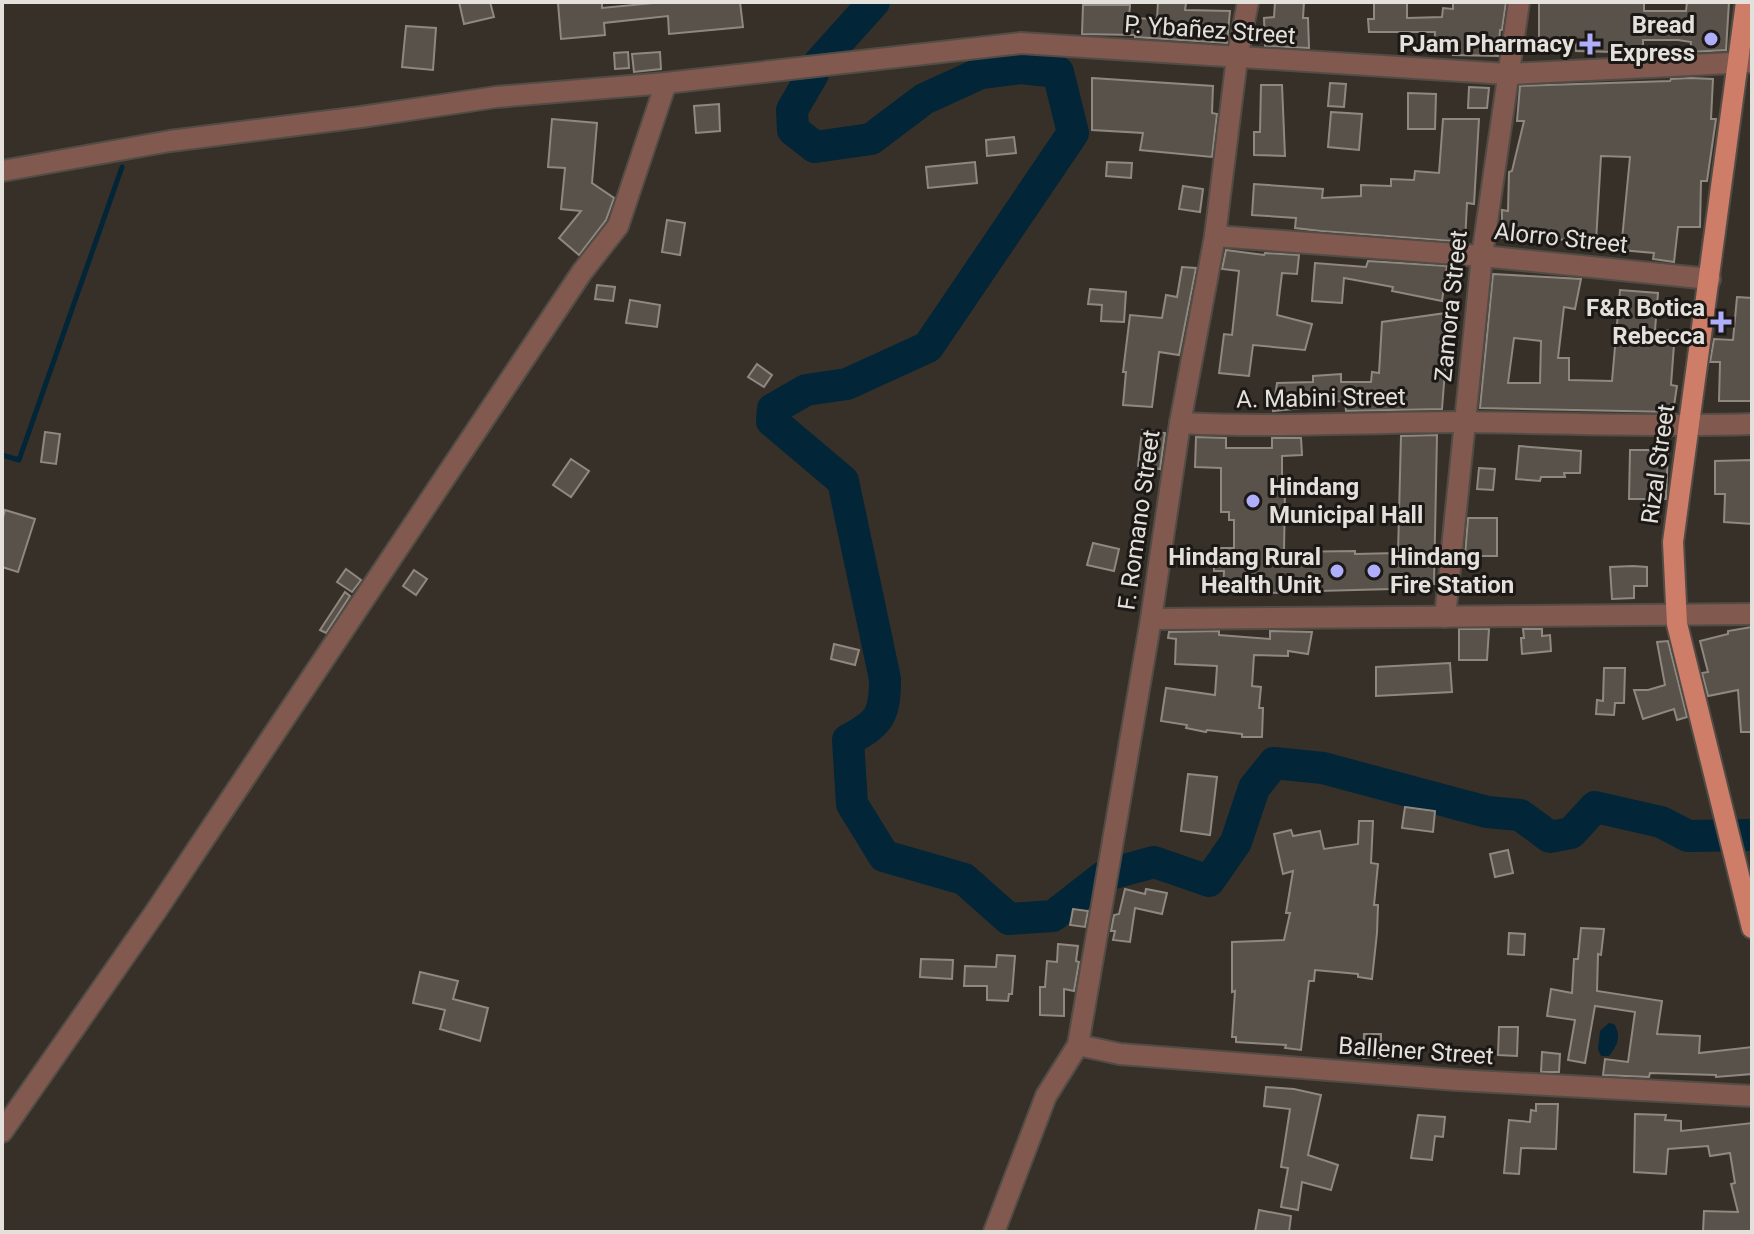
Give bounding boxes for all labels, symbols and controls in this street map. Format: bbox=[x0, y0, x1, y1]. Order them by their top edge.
street label: P. Ybañez Street bbox=[1123, 10, 1297, 50]
place label: Bread Express bbox=[1610, 11, 1695, 67]
place label: PJam Pharmacy bbox=[1399, 30, 1575, 58]
marker: Bread Express bbox=[1702, 30, 1720, 48]
marker: PJam Pharmacy bbox=[1581, 35, 1599, 53]
street label: Alorro Street bbox=[1493, 217, 1629, 259]
street label: Zamora Street bbox=[1429, 229, 1473, 383]
place label: F&R Botica Rebecca bbox=[1586, 294, 1705, 350]
marker: F&R Botica Rebecca bbox=[1712, 313, 1730, 331]
street label: A. Mabini Street bbox=[1236, 383, 1406, 413]
street label: Rizal Street bbox=[1636, 402, 1680, 526]
street label: F. Romano Street bbox=[1112, 428, 1166, 612]
place label: Hindang Municipal Hall bbox=[1269, 473, 1423, 529]
marker: Hindang Municipal Hall bbox=[1244, 492, 1262, 510]
place label: Hindang Rural Health Unit bbox=[1168, 543, 1321, 599]
place label: Hindang Fire Station bbox=[1390, 543, 1514, 599]
marker: Hindang Rural Health Unit bbox=[1328, 562, 1346, 580]
marker: Hindang Fire Station bbox=[1365, 562, 1383, 580]
street label: Ballener Street bbox=[1337, 1032, 1495, 1070]

